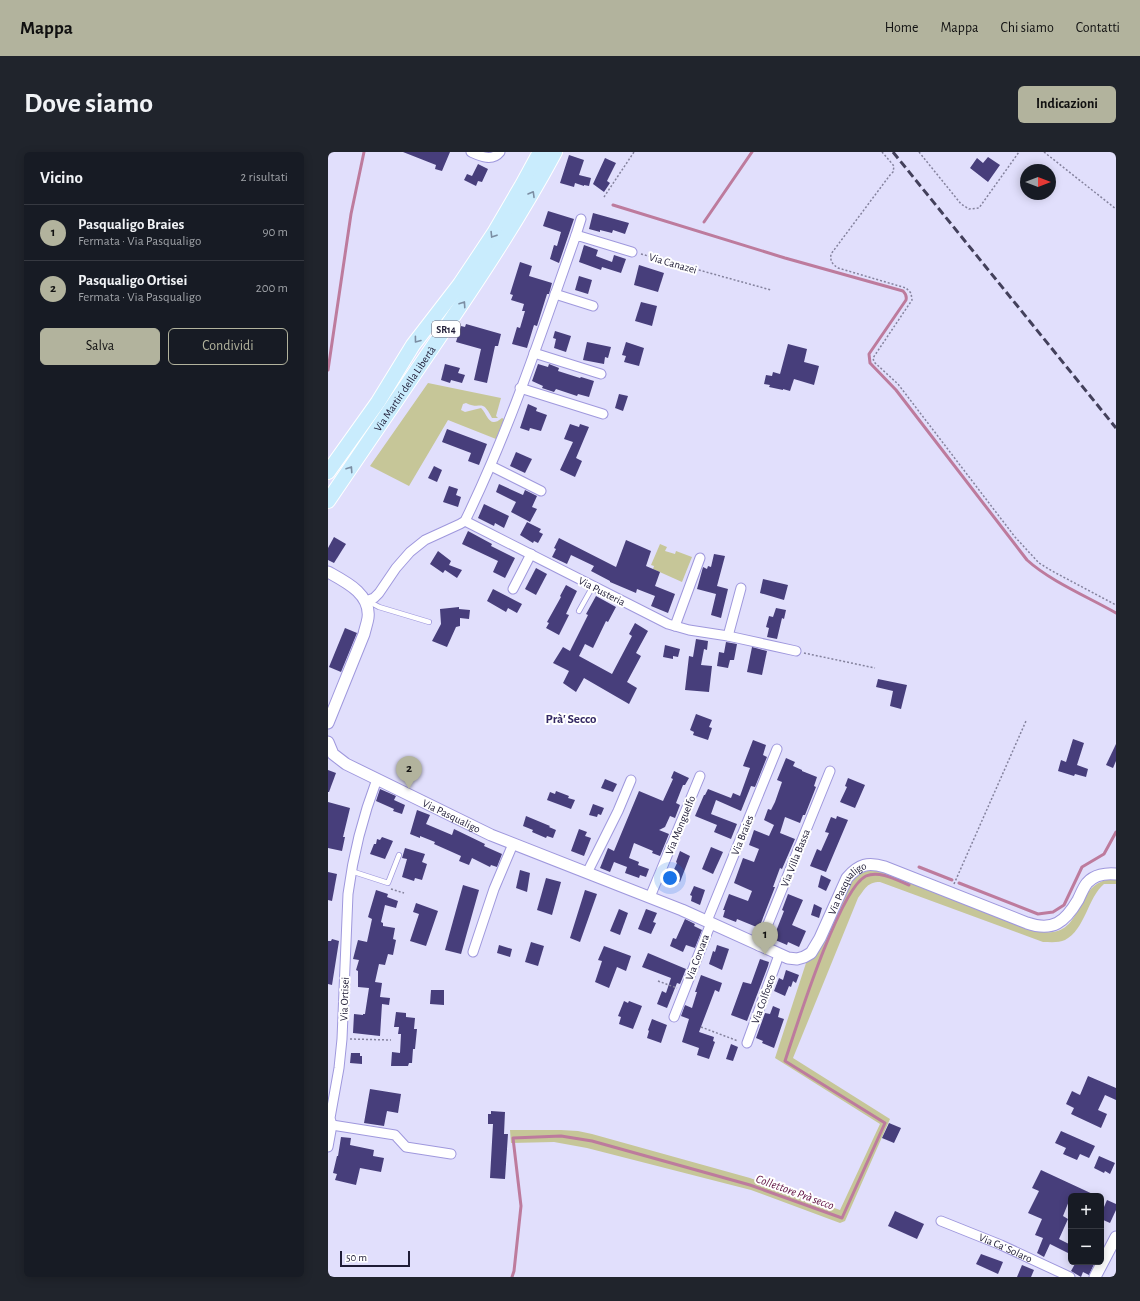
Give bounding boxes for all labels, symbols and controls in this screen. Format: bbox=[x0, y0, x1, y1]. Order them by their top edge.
text: Mappa bbox=[20, 19, 73, 38]
text: Home bbox=[885, 21, 918, 35]
text: Mappa bbox=[940, 21, 979, 35]
text: Chi siamo bbox=[1001, 21, 1054, 35]
text: Contatti bbox=[1076, 21, 1120, 35]
button: Indicazioni bbox=[1018, 86, 1116, 123]
text: Dove siamo bbox=[24, 90, 153, 118]
north arrow bbox=[1020, 164, 1056, 200]
text: Vicino bbox=[40, 169, 83, 186]
text: 2 risultati bbox=[240, 171, 288, 184]
one-way arrow bbox=[528, 191, 535, 198]
text: Pasqualigo Braies bbox=[78, 217, 184, 232]
text: 1 bbox=[51, 226, 55, 239]
text: 90 m bbox=[262, 226, 288, 239]
one-way arrow bbox=[490, 231, 498, 238]
text: Fermata · Via Pasqualigo bbox=[78, 235, 201, 248]
street label: Via Canazei bbox=[648, 251, 698, 276]
text: Pasqualigo Ortisei bbox=[78, 273, 187, 288]
text: 2 bbox=[50, 282, 56, 295]
text: 200 m bbox=[256, 282, 288, 295]
text: Fermata · Via Pasqualigo bbox=[78, 291, 201, 304]
one-way arrow bbox=[458, 301, 465, 308]
road number: SR14 bbox=[432, 321, 460, 337]
button: Salva bbox=[40, 328, 160, 365]
button: Condividi bbox=[168, 328, 288, 365]
one-way arrow bbox=[415, 336, 422, 343]
street label: Via Martiri della Libertà bbox=[372, 344, 438, 433]
one-way arrow bbox=[345, 466, 353, 473]
street label: Via Pusteria bbox=[577, 575, 627, 608]
district label: Prà' Secco bbox=[546, 713, 597, 726]
pin: 2 bbox=[396, 756, 422, 789]
street label: Via Monguelfo bbox=[664, 794, 697, 856]
street label: Via Pasqualigo bbox=[421, 797, 482, 835]
street label: Via Braies bbox=[730, 814, 755, 857]
street label: Via Villa Bassa bbox=[779, 828, 812, 889]
street label: Via Pasqualigo bbox=[826, 860, 868, 917]
your location bbox=[660, 868, 680, 888]
pin: 1 bbox=[752, 922, 778, 955]
street label: Via Corvara bbox=[684, 933, 711, 982]
street label: Via Colfosco bbox=[749, 973, 777, 1025]
street label: Via Ortisei bbox=[338, 977, 351, 1021]
water label: Collettore Prà secco bbox=[754, 1172, 836, 1212]
map controls bbox=[1068, 1193, 1104, 1265]
button: + bbox=[1068, 1193, 1104, 1229]
button: − bbox=[1068, 1229, 1104, 1265]
street label: Via Ca' Solaro bbox=[977, 1232, 1034, 1265]
scale bar bbox=[340, 1249, 410, 1268]
text: 50 m bbox=[346, 1252, 367, 1263]

